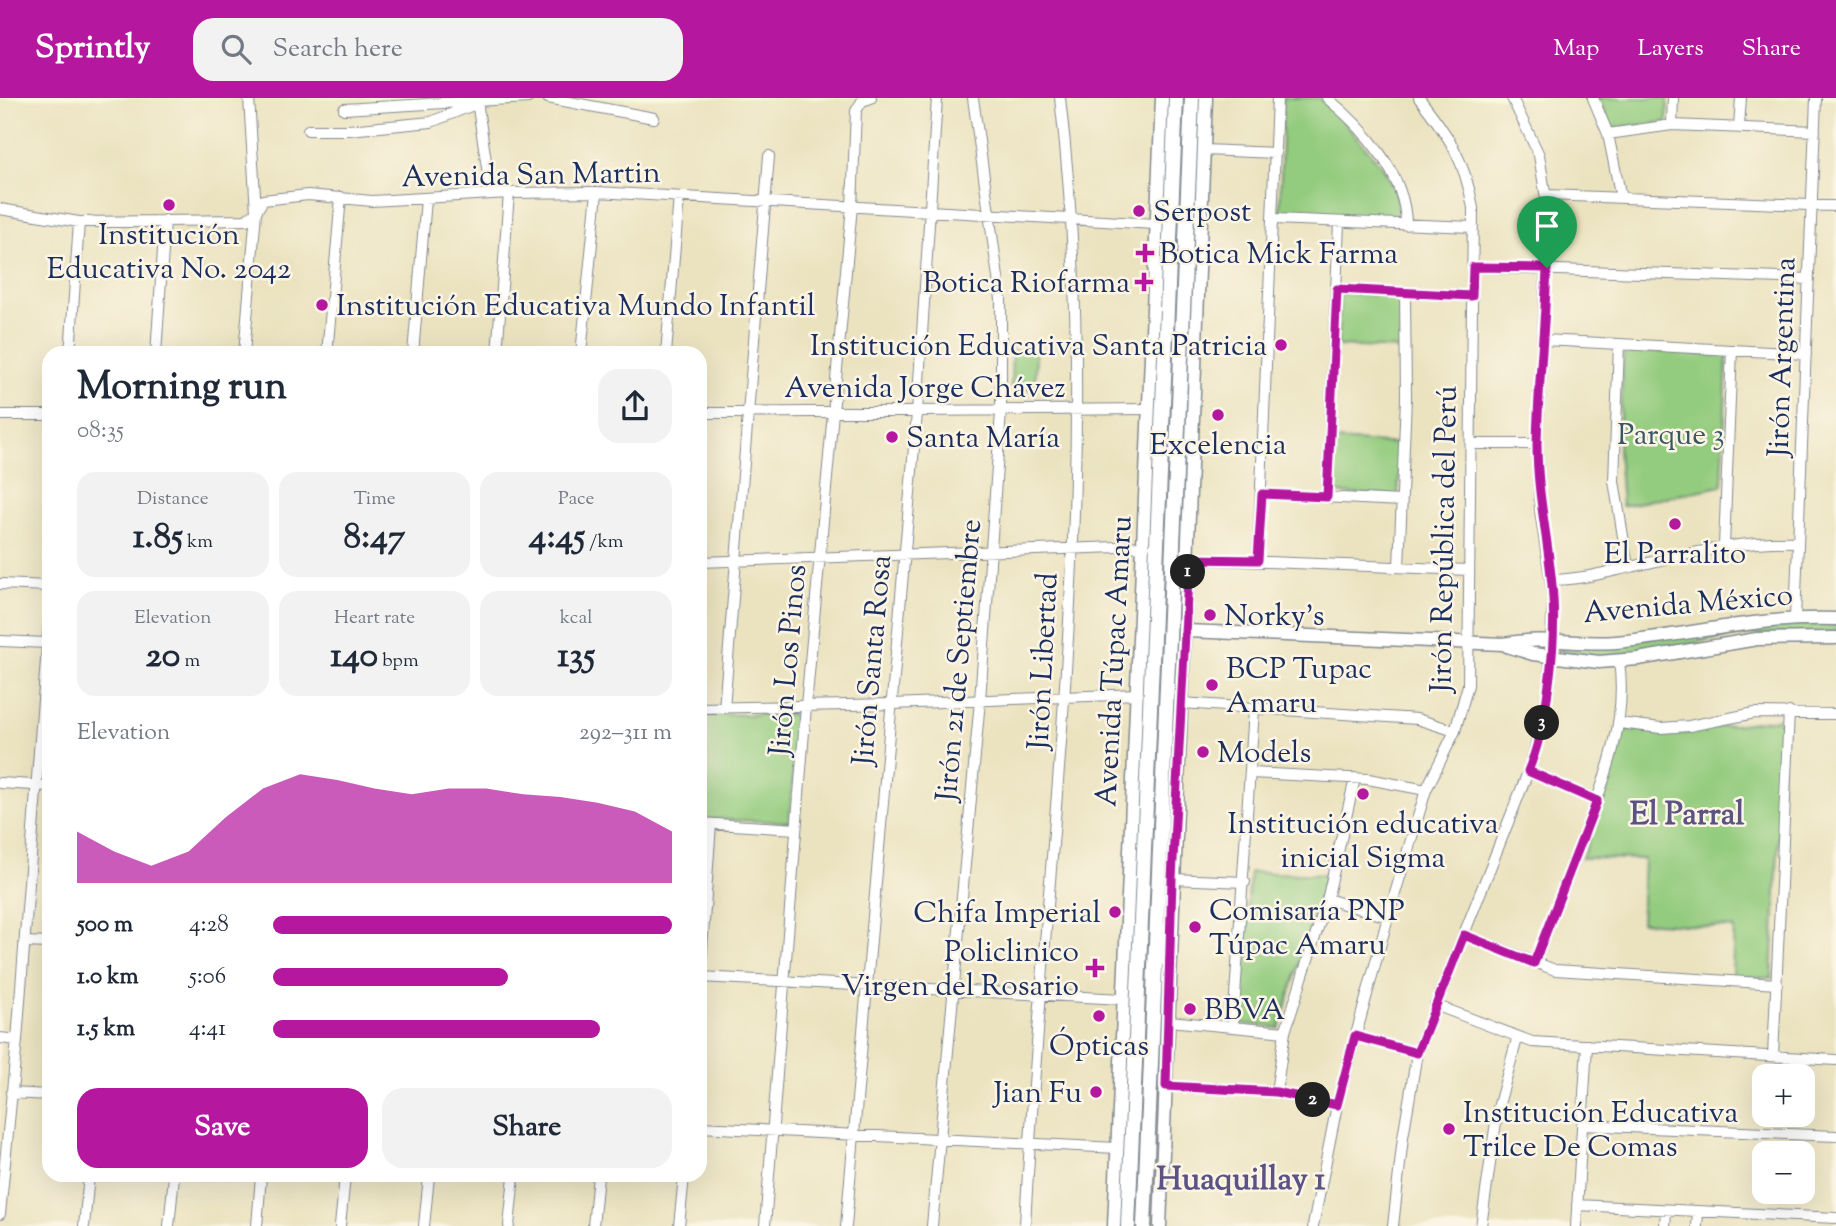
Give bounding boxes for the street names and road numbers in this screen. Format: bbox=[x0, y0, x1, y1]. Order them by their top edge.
street label: Avenida San Martin bbox=[401, 153, 661, 200]
street label: Jirón Argentina bbox=[1758, 256, 1808, 460]
street label: Avenida Jorge Chávez bbox=[784, 368, 1066, 411]
street label: Jirón República del Perú bbox=[1421, 385, 1470, 695]
street label: Avenida Túpac Amaru bbox=[1086, 514, 1145, 808]
street label: Jirón 21 de Septiembre bbox=[927, 517, 994, 805]
street label: Jirón Santa Rosa bbox=[843, 553, 904, 769]
street label: Jirón Los Pinos bbox=[760, 563, 819, 760]
street label: Jirón Libertad bbox=[1018, 571, 1071, 753]
street label: Avenida México bbox=[1582, 575, 1795, 636]

